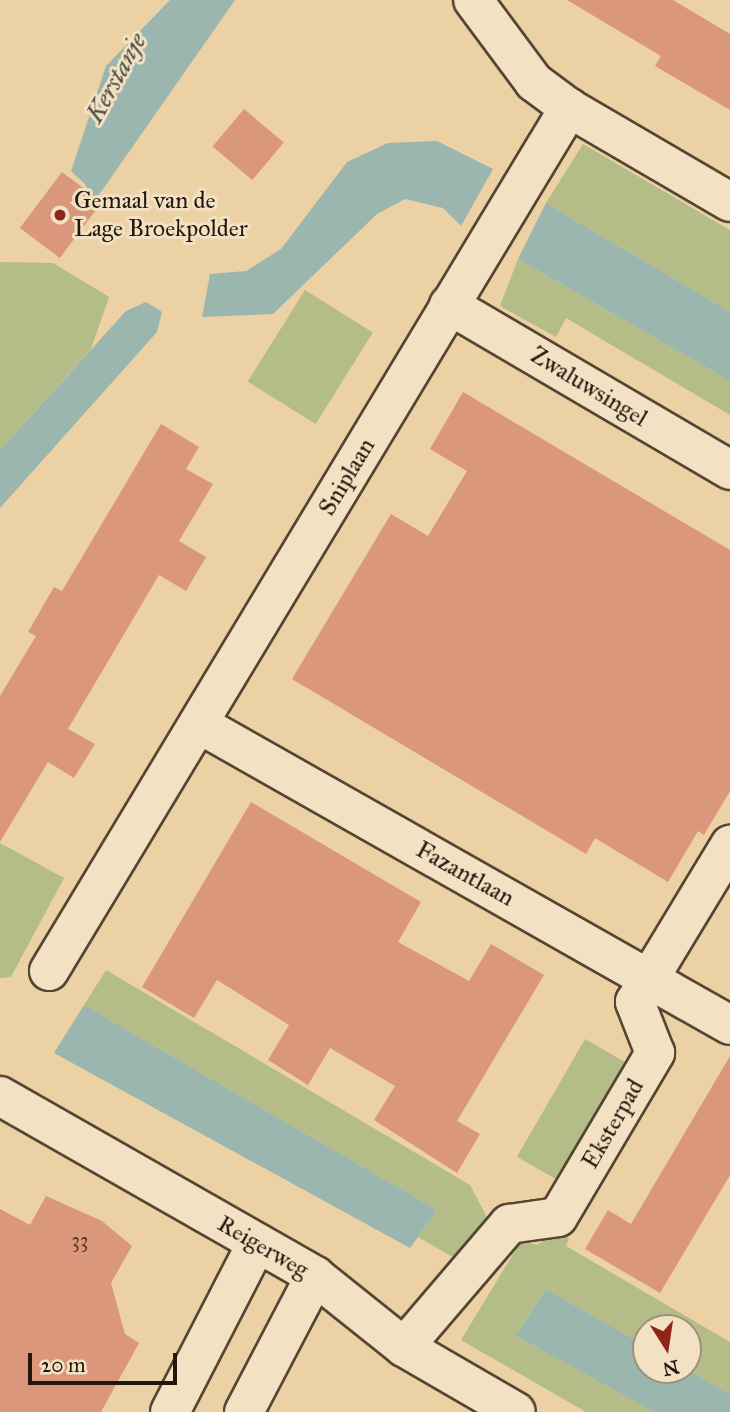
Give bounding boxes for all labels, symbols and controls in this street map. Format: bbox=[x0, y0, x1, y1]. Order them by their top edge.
water label: Kerstanje bbox=[79, 28, 153, 128]
place label: Gemaal van de Lage Broekpolder bbox=[74, 187, 248, 243]
marker: Gemaal van de Lage Broekpolder bbox=[52, 207, 68, 223]
street label: Zwaluwsingel bbox=[525, 341, 653, 433]
street label: Sniplaan bbox=[313, 433, 381, 521]
street label: Fazantlaan bbox=[411, 835, 519, 913]
street label: Eksterpad bbox=[576, 1074, 650, 1174]
street label: Reigerweg bbox=[212, 1209, 314, 1285]
house number: 33 bbox=[72, 1227, 88, 1253]
north arrow bbox=[632, 1314, 702, 1384]
scale bar bbox=[32, 1338, 180, 1382]
text: 20 m bbox=[41, 1352, 86, 1378]
text: N bbox=[661, 1355, 681, 1381]

